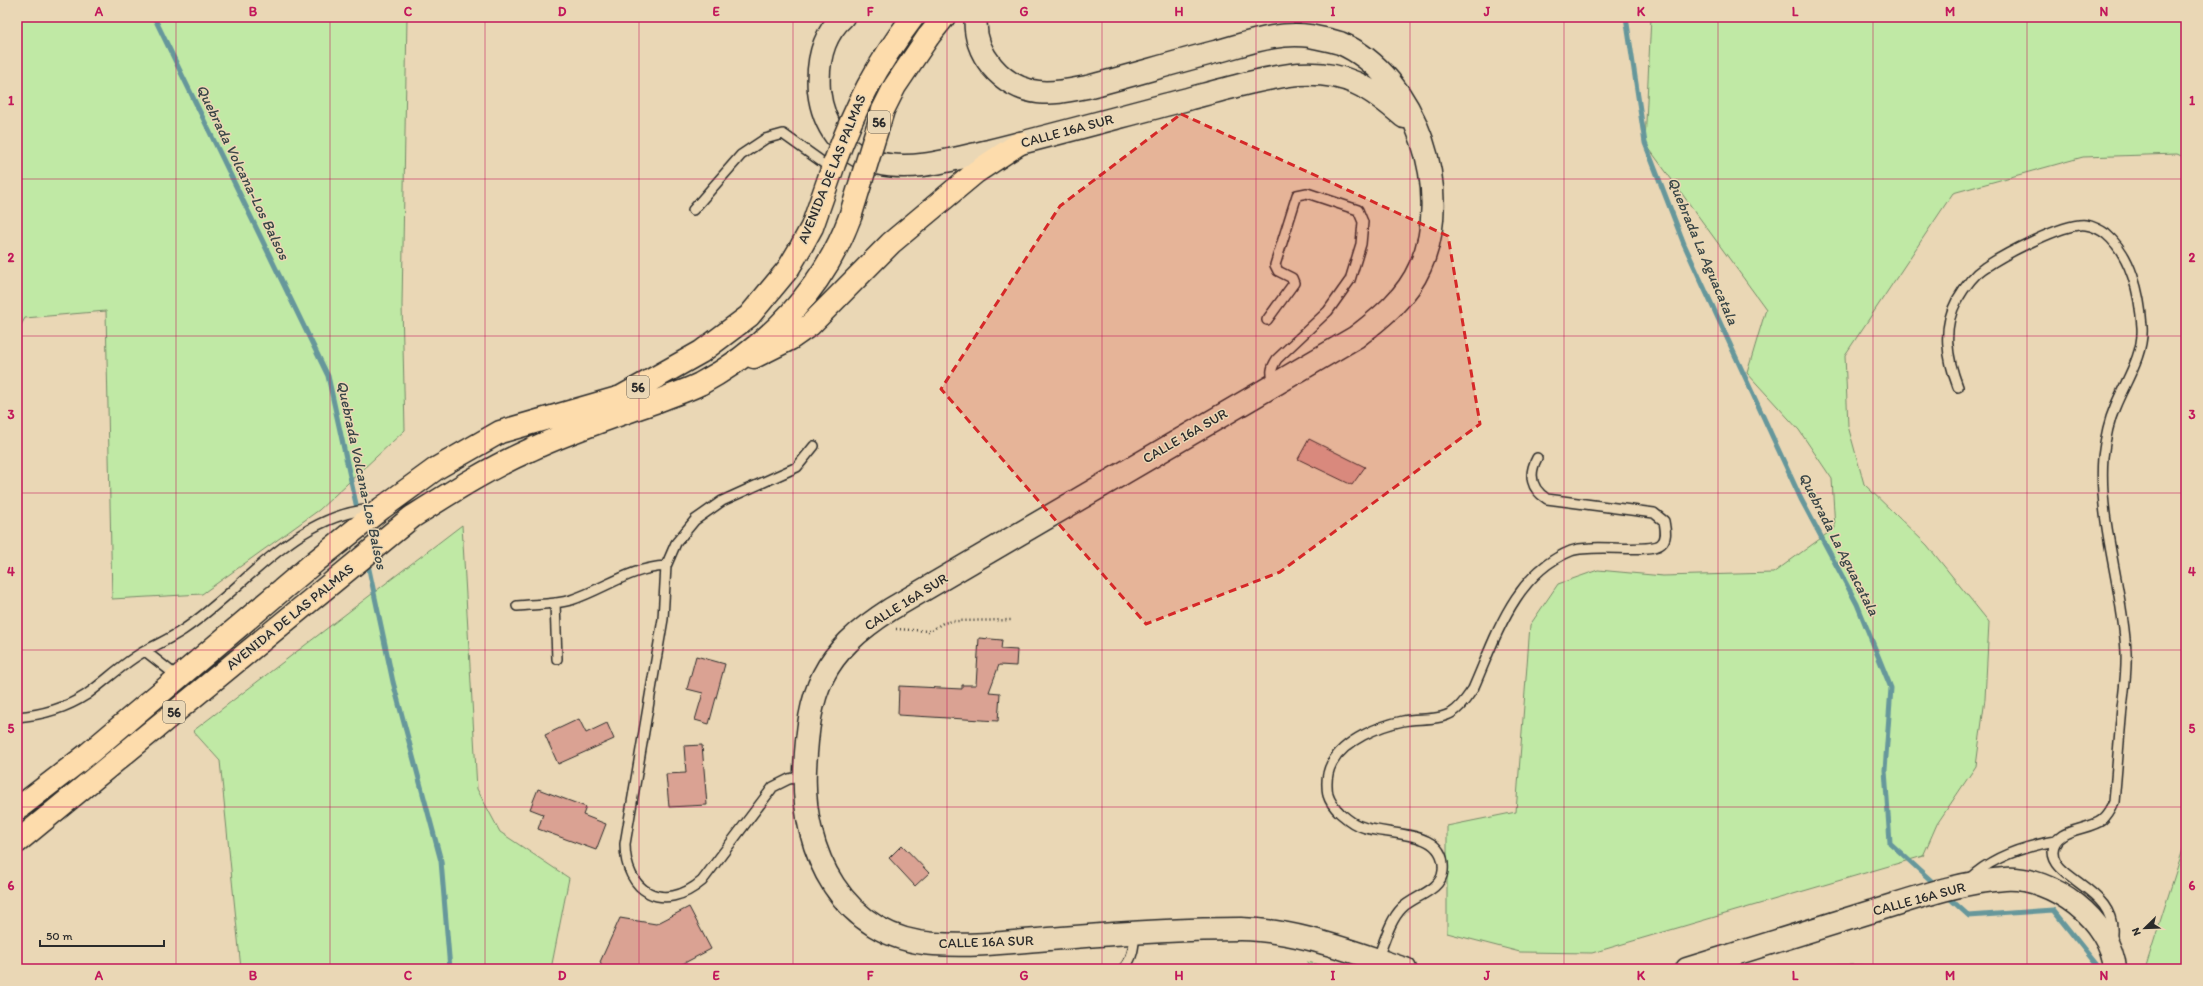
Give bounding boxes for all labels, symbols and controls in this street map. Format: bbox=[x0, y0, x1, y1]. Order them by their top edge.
text: A bbox=[94, 4, 104, 19]
text: B bbox=[249, 4, 258, 19]
text: C bbox=[404, 4, 413, 19]
text: D bbox=[558, 4, 567, 19]
text: E bbox=[712, 4, 720, 19]
text: F bbox=[867, 4, 874, 19]
text: G bbox=[1020, 4, 1029, 19]
text: H bbox=[1175, 4, 1184, 19]
text: I bbox=[1331, 4, 1336, 19]
text: J bbox=[1483, 4, 1491, 19]
text: K bbox=[1637, 4, 1646, 19]
text: L bbox=[1792, 4, 1799, 19]
text: M bbox=[1945, 4, 1955, 19]
text: N bbox=[2100, 4, 2109, 19]
water label: Quebrada Volcana-Los Balsos bbox=[193, 82, 294, 264]
street label: AVENIDA DE LAS PALMAS bbox=[794, 92, 870, 246]
text: 1 bbox=[8, 93, 14, 108]
text: 1 bbox=[2189, 93, 2195, 108]
street label: CALLE 16A SUR bbox=[1019, 110, 1115, 151]
road number: 56 bbox=[868, 111, 890, 133]
water label: Quebrada La Aguacatala bbox=[1664, 175, 1742, 328]
text: 2 bbox=[8, 250, 15, 265]
text: 2 bbox=[2189, 250, 2196, 265]
road number: 56 bbox=[627, 376, 649, 398]
water label: Quebrada Volcana-Los Balsos bbox=[333, 379, 391, 572]
street label: CALLE 16A SUR bbox=[1140, 405, 1231, 467]
text: 3 bbox=[7, 407, 15, 422]
text: 3 bbox=[2188, 407, 2196, 422]
water label: Quebrada La Aguacatala bbox=[1795, 469, 1883, 619]
street label: AVENIDA DE LAS PALMAS bbox=[223, 560, 357, 674]
text: 4 bbox=[7, 564, 15, 579]
text: 4 bbox=[2188, 564, 2196, 579]
street label: CALLE 16A SUR bbox=[861, 569, 951, 634]
road number: 56 bbox=[163, 701, 185, 723]
text: 5 bbox=[8, 721, 15, 736]
text: 5 bbox=[2189, 721, 2196, 736]
text: 6 bbox=[8, 878, 15, 893]
street label: CALLE 16A SUR bbox=[1871, 878, 1967, 919]
text: 6 bbox=[2189, 878, 2196, 893]
north arrow bbox=[2125, 908, 2165, 948]
scale bar bbox=[40, 922, 164, 948]
text: N bbox=[2129, 926, 2144, 938]
text: 50 m bbox=[46, 929, 72, 943]
street label: CALLE 16A SUR bbox=[938, 932, 1034, 952]
text: A bbox=[94, 968, 104, 983]
text: B bbox=[249, 968, 258, 983]
text: C bbox=[404, 968, 413, 983]
text: D bbox=[558, 968, 567, 983]
text: E bbox=[712, 968, 720, 983]
text: F bbox=[867, 968, 874, 983]
text: G bbox=[1020, 968, 1029, 983]
text: H bbox=[1175, 968, 1184, 983]
text: I bbox=[1331, 968, 1336, 983]
text: J bbox=[1483, 968, 1491, 983]
text: K bbox=[1637, 968, 1646, 983]
text: L bbox=[1792, 968, 1799, 983]
text: M bbox=[1945, 968, 1955, 983]
text: N bbox=[2100, 968, 2109, 983]

